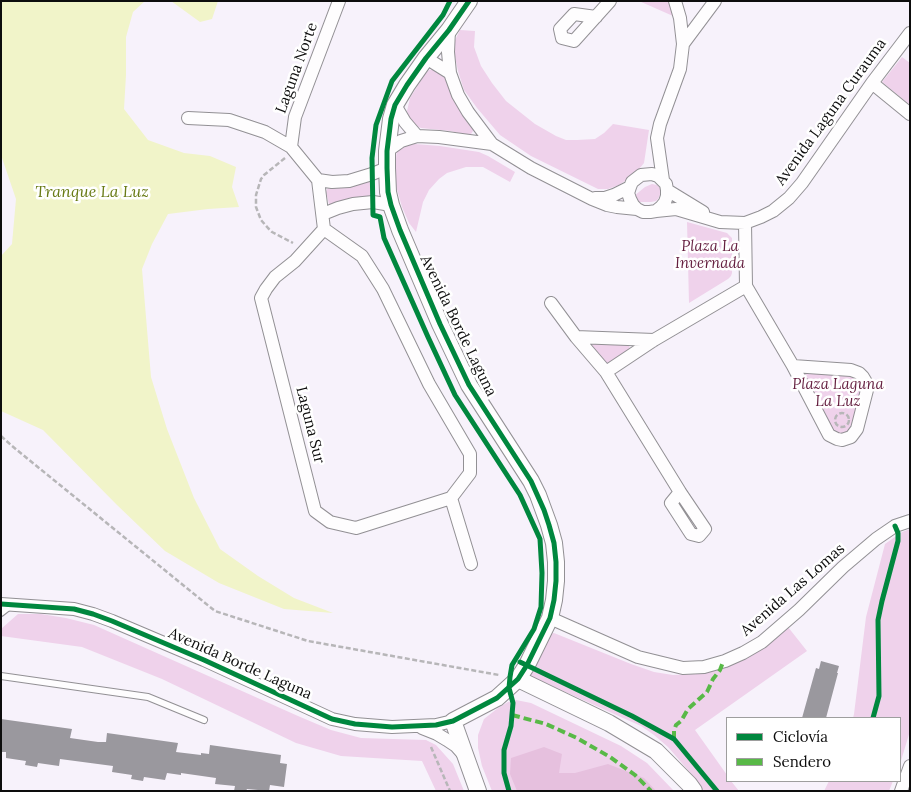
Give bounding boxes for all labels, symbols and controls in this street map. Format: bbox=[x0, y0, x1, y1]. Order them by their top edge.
street label: Laguna Norte bbox=[272, 20, 322, 116]
street label: Avenida Laguna Curauma bbox=[772, 35, 890, 189]
water label: Tranque La Luz bbox=[35, 182, 149, 202]
park label: Plaza La Invernada bbox=[675, 238, 745, 273]
street label: Avenida Borde Laguna bbox=[416, 252, 500, 400]
park label: Plaza Laguna La Luz bbox=[792, 376, 884, 411]
street label: Laguna Sur bbox=[292, 385, 328, 465]
street label: Avenida Las Lomas bbox=[737, 540, 849, 640]
street label: Avenida Borde Laguna bbox=[166, 624, 314, 704]
legend bbox=[726, 717, 901, 782]
text: Ciclovía bbox=[773, 727, 828, 746]
text: Sendero bbox=[773, 752, 831, 771]

